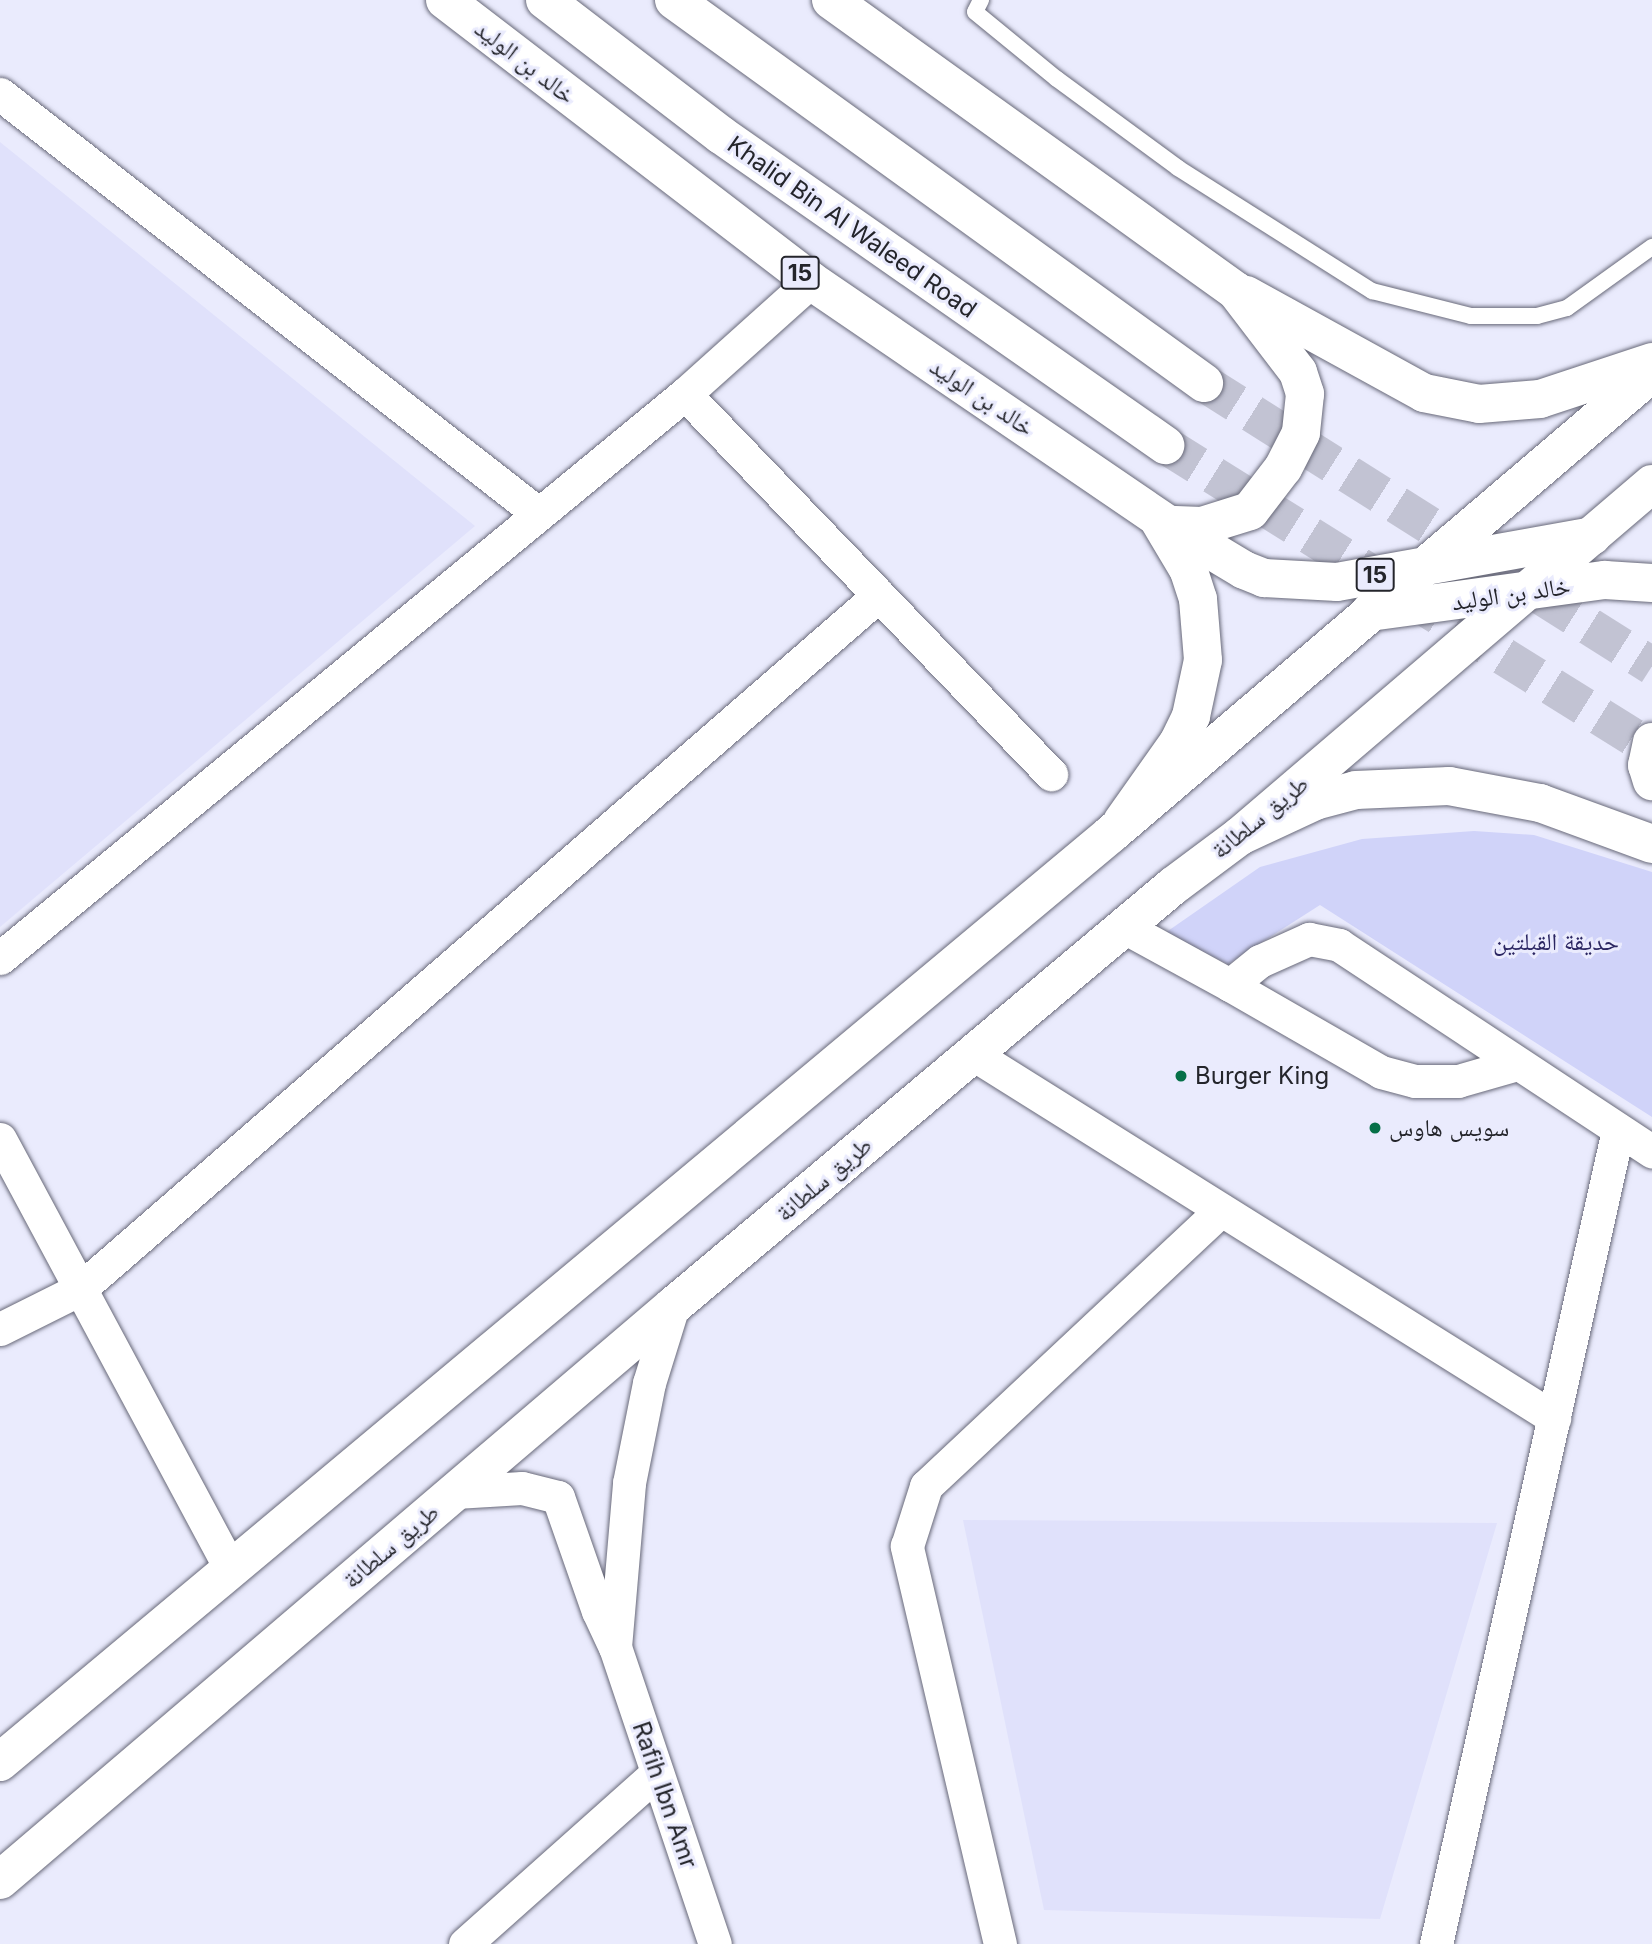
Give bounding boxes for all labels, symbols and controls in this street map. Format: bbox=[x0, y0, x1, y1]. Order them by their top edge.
street label: خالد بن الوليد bbox=[469, 14, 581, 110]
street label: Khalid Bin Al Waleed Road bbox=[722, 130, 982, 324]
road number: 15 bbox=[779, 254, 821, 292]
street label: خالد بن الوليد bbox=[925, 352, 1039, 442]
road number: 15 bbox=[1354, 555, 1396, 594]
street label: خالد بن الوليد bbox=[1450, 571, 1572, 617]
street label: طريق سلطانة bbox=[1206, 769, 1314, 865]
park label: حدیقة القبلتین bbox=[1493, 928, 1619, 956]
place label: Burger King bbox=[1195, 1062, 1329, 1090]
marker: Burger King bbox=[1173, 1068, 1189, 1084]
place label: سويس هاوس bbox=[1389, 1114, 1509, 1142]
marker: سويس هاوس bbox=[1367, 1120, 1383, 1136]
street label: طريق سلطانة bbox=[770, 1131, 878, 1227]
street label: طريق سلطانة bbox=[337, 1498, 445, 1594]
street label: Rafih Ibn Amr bbox=[626, 1718, 704, 1872]

